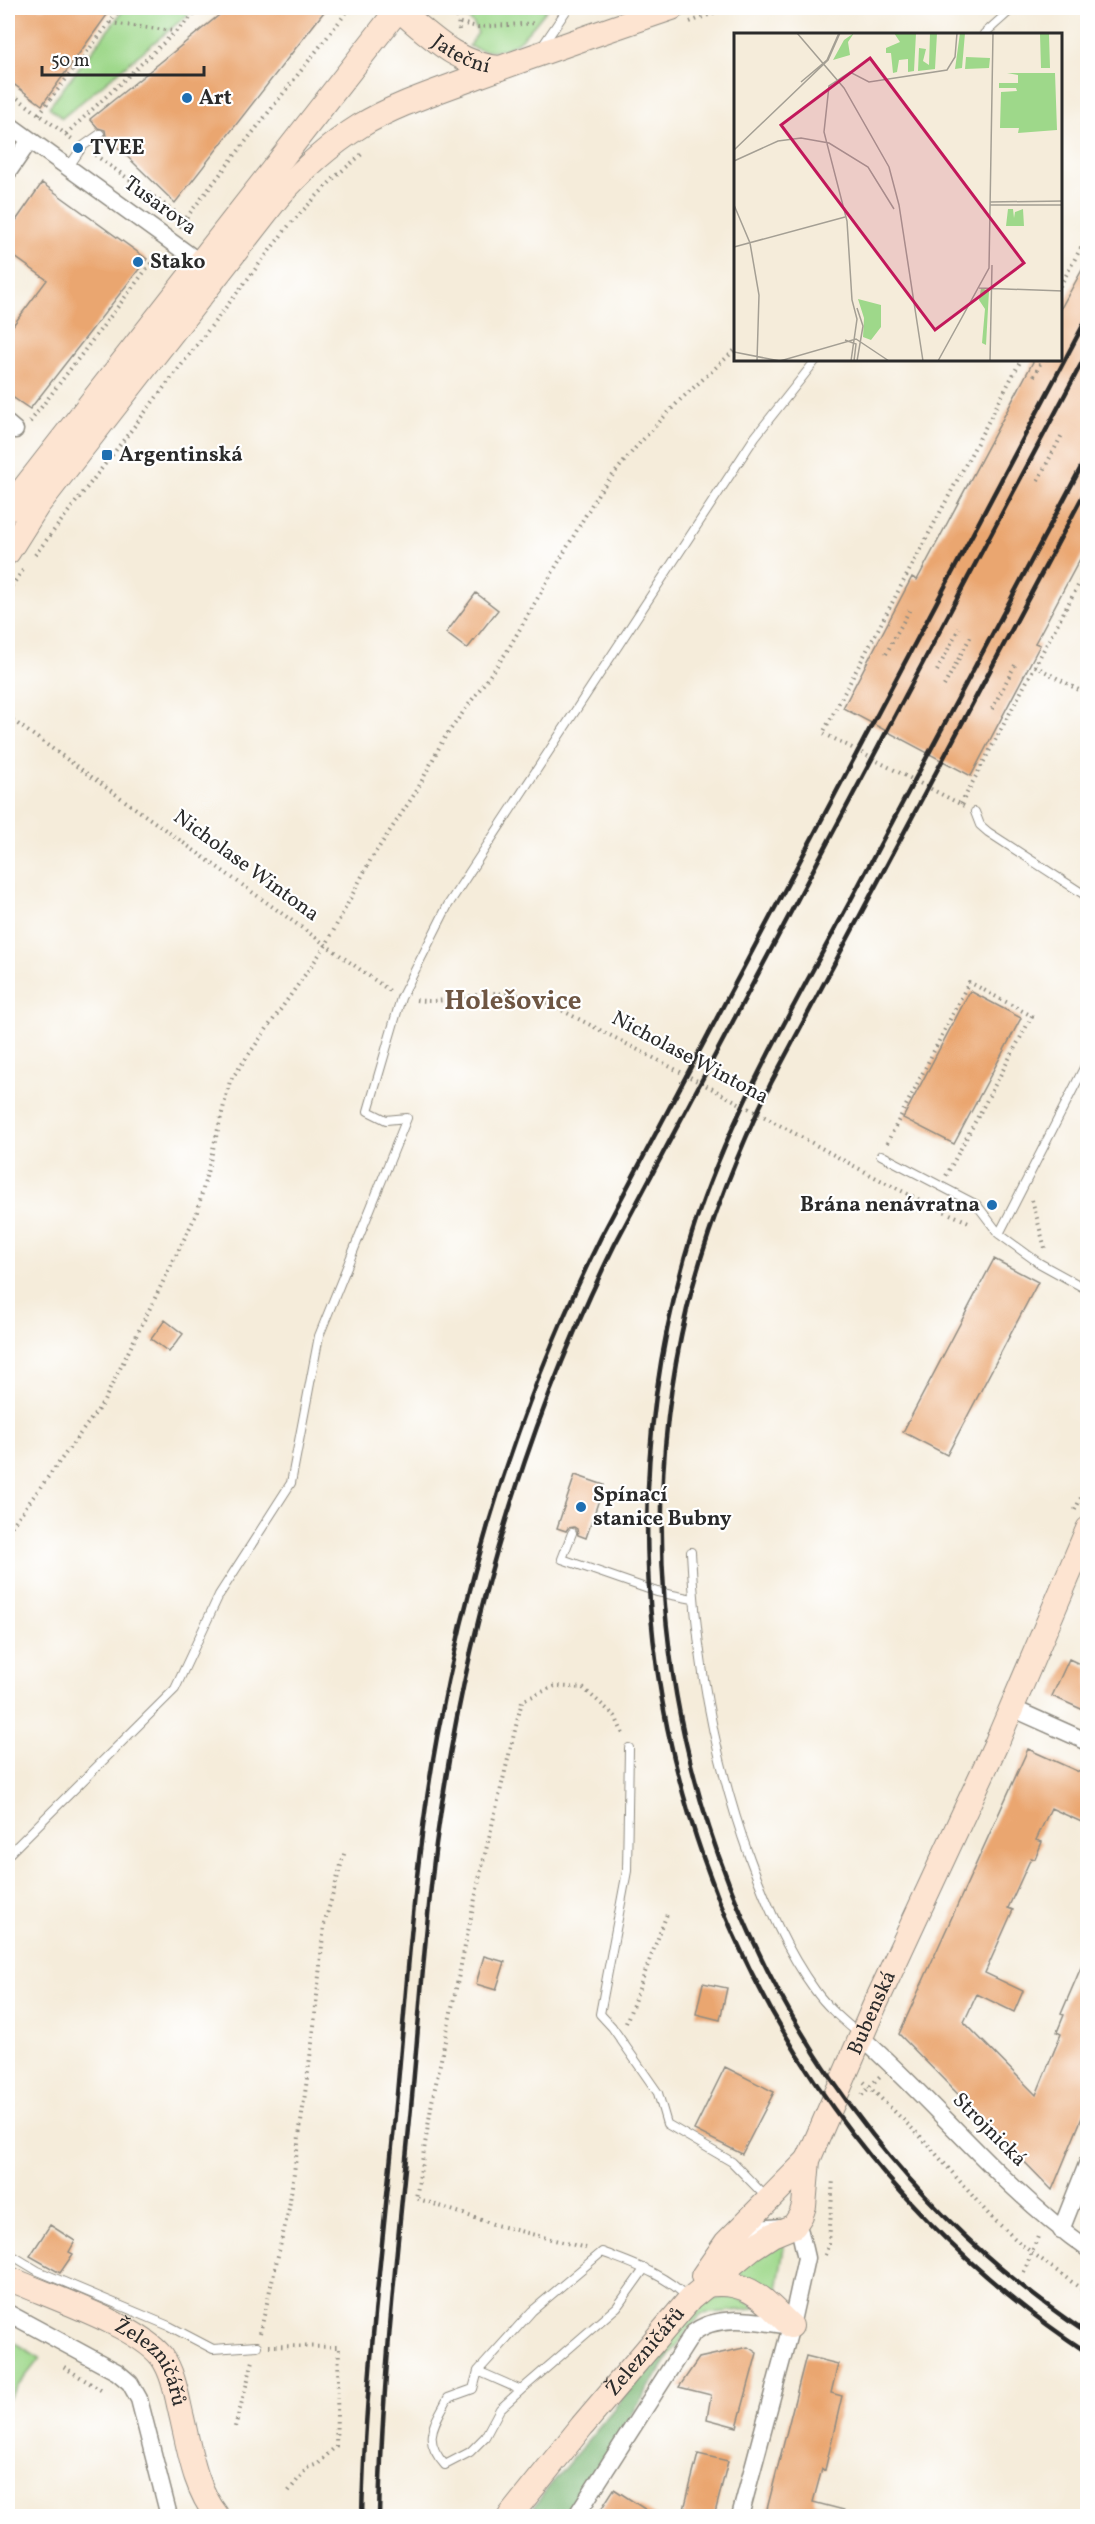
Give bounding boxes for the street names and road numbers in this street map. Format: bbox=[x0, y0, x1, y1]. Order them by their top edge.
street label: Jateční bbox=[426, 28, 494, 81]
street label: Tusarova bbox=[118, 170, 202, 242]
street label: Nicholase Wintona bbox=[167, 803, 325, 929]
street label: Nicholase Wintona bbox=[606, 1004, 774, 1112]
street label: Bubenská bbox=[840, 1966, 903, 2060]
street label: Strojnická bbox=[945, 2086, 1033, 2174]
street label: Železničářů bbox=[599, 2300, 692, 2403]
street label: Železničářů bbox=[109, 2311, 193, 2409]

